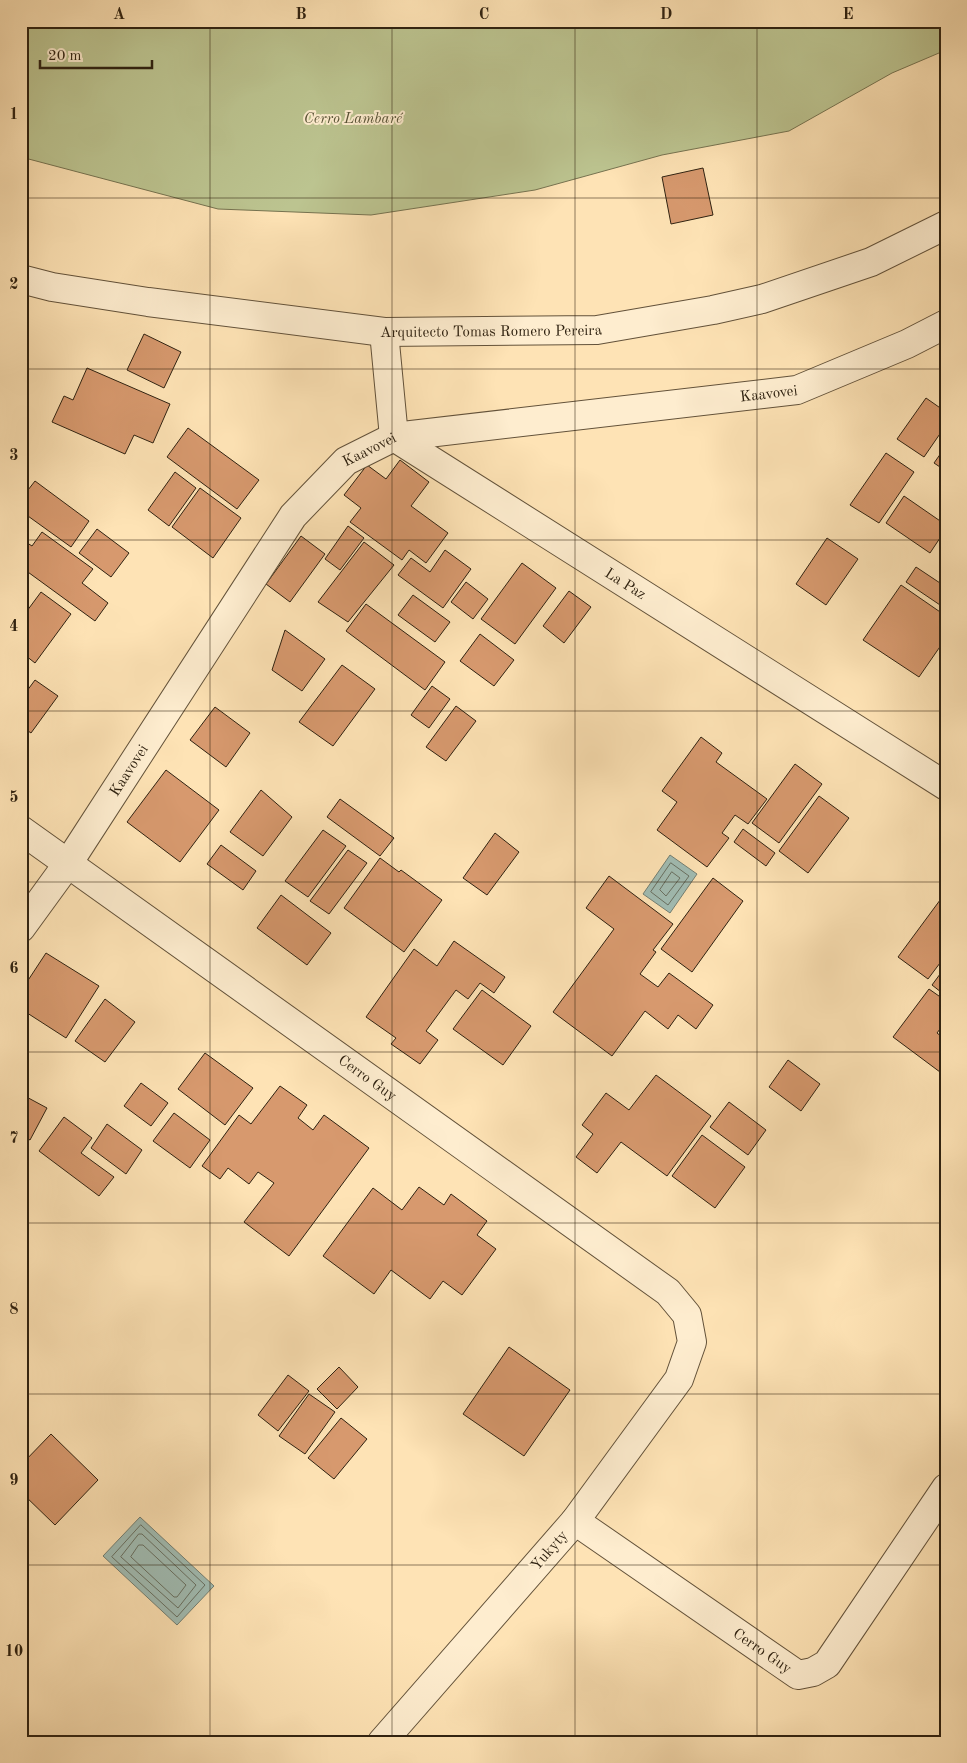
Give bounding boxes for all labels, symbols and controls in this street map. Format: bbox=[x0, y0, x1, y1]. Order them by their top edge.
text: A bbox=[113, 7, 125, 23]
text: B bbox=[295, 7, 307, 23]
text: C bbox=[479, 7, 489, 23]
text: D bbox=[660, 7, 672, 23]
text: E bbox=[842, 7, 854, 23]
scale bar bbox=[40, 38, 152, 70]
text: 20 m bbox=[48, 49, 82, 64]
text: 1 bbox=[9, 107, 19, 123]
park label: Cerro Lambaré bbox=[304, 112, 404, 127]
text: 2 bbox=[9, 277, 19, 293]
street label: Arquitecto Tomas Romero Pereira bbox=[380, 323, 604, 341]
street label: Kaavovei bbox=[739, 384, 798, 406]
street label: Kaavovei bbox=[341, 431, 399, 470]
text: 3 bbox=[9, 448, 19, 464]
street label: La Paz bbox=[602, 566, 648, 603]
text: 4 bbox=[9, 619, 19, 635]
street label: Kaavovei bbox=[108, 743, 152, 799]
text: 5 bbox=[9, 790, 19, 806]
text: 6 bbox=[9, 961, 19, 977]
street label: Cerro Guy bbox=[335, 1053, 399, 1105]
text: 7 bbox=[9, 1131, 19, 1147]
text: 8 bbox=[9, 1302, 19, 1318]
text: 9 bbox=[9, 1473, 19, 1489]
street label: Yukyty bbox=[529, 1528, 571, 1574]
street label: Cerro Guy bbox=[730, 1626, 794, 1677]
text: 10 bbox=[5, 1644, 23, 1660]

